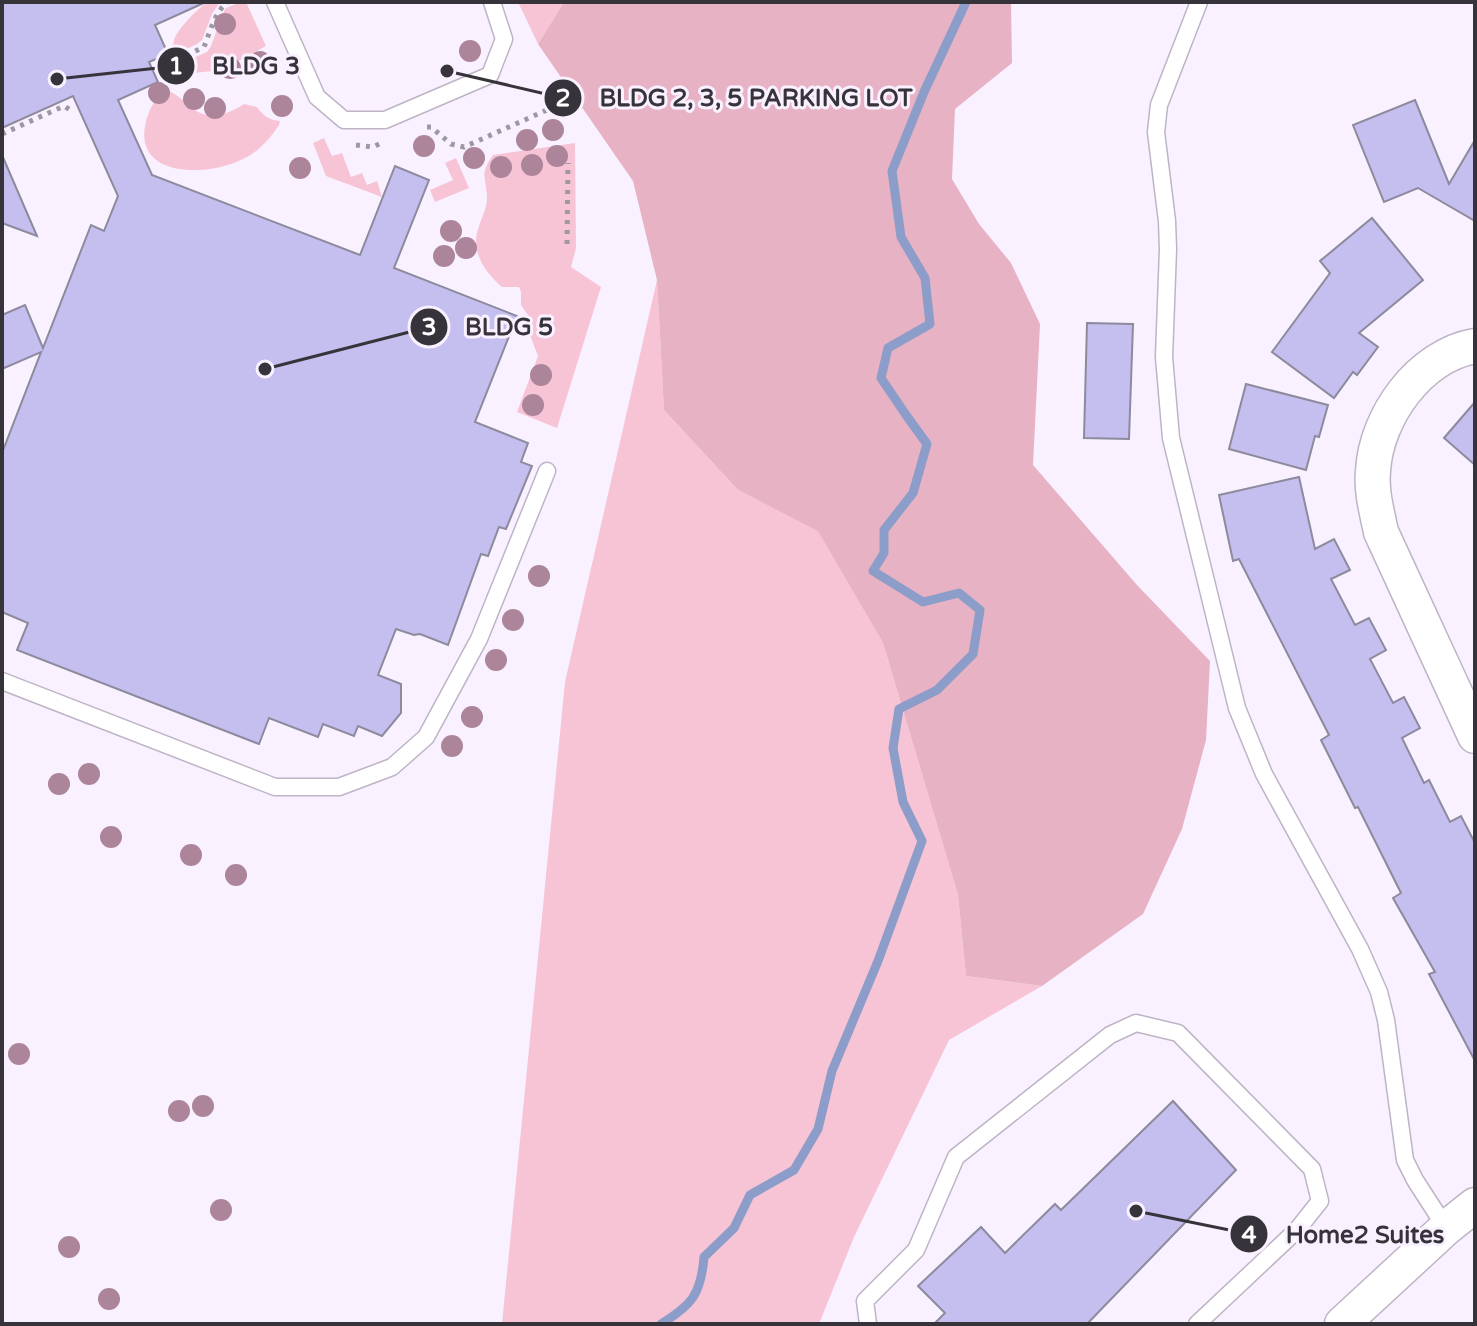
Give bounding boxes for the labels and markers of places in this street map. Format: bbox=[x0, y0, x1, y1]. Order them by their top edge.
callout: BLDG 3 bbox=[156, 42, 316, 90]
callout: BLDG 2, 3, 5 PARKING LOT bbox=[543, 74, 928, 122]
callout: BLDG 5 bbox=[409, 303, 569, 351]
callout: Home2 Suites bbox=[1229, 1210, 1460, 1258]

